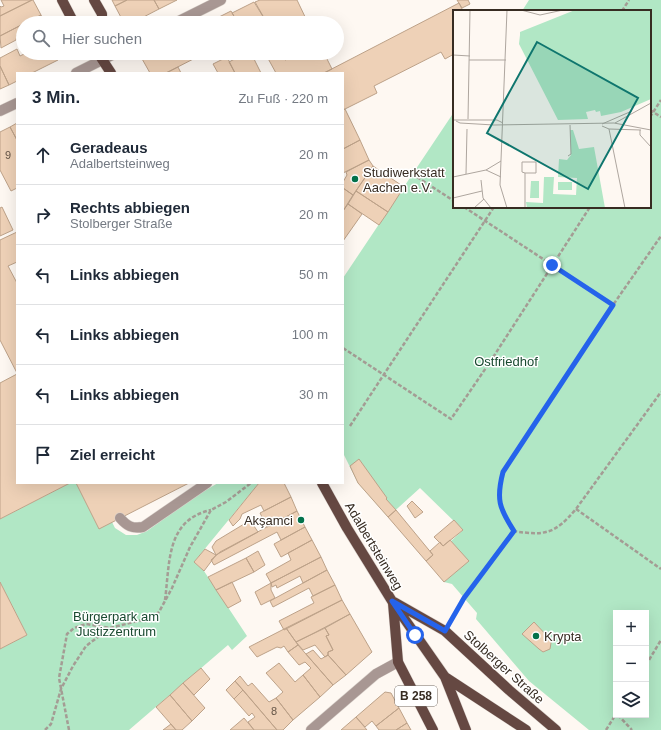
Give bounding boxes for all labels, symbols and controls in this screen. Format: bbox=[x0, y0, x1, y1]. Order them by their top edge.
inset map bbox=[453, 10, 651, 208]
search box bbox=[16, 16, 344, 60]
icon: search bbox=[30, 27, 52, 49]
text: Hier suchen bbox=[62, 30, 142, 47]
text: 3 Min. bbox=[32, 88, 80, 107]
text: Zu Fuß · 220 m bbox=[238, 91, 328, 106]
text: Geradeaus bbox=[70, 139, 148, 156]
icon: ahead bbox=[32, 144, 54, 166]
text: 20 m bbox=[299, 147, 328, 162]
house number: 9 bbox=[5, 149, 11, 161]
text: Adalbertsteinweg bbox=[70, 156, 170, 171]
place label: Studiwerkstatt Aachen e.V. bbox=[363, 165, 445, 195]
marker: Studiwerkstatt Aachen e.V. bbox=[350, 174, 360, 184]
text: Rechts abbiegen bbox=[70, 199, 190, 216]
icon: right bbox=[32, 204, 54, 226]
text: 20 m bbox=[299, 207, 328, 222]
text: Stolberger Straße bbox=[70, 216, 173, 231]
route end bbox=[543, 256, 561, 274]
icon: left bbox=[32, 264, 54, 286]
text: Links abbiegen bbox=[70, 266, 179, 283]
text: 50 m bbox=[299, 267, 328, 282]
icon: left bbox=[32, 324, 54, 346]
text: Links abbiegen bbox=[70, 326, 179, 343]
text: 100 m bbox=[292, 327, 328, 342]
park label: Ostfriedhof bbox=[474, 354, 538, 369]
icon: left bbox=[32, 384, 54, 406]
text: Links abbiegen bbox=[70, 386, 179, 403]
text: 30 m bbox=[299, 387, 328, 402]
icon: arrive bbox=[32, 444, 54, 466]
text: Ziel erreicht bbox=[70, 446, 155, 463]
street label: Adalbertsteinweg bbox=[342, 499, 406, 593]
place label: Akşamci bbox=[244, 513, 293, 528]
marker: Akşamci bbox=[296, 515, 306, 525]
park label: Bürgerpark am Justizzentrum bbox=[73, 609, 159, 639]
map controls bbox=[613, 610, 649, 718]
button: + bbox=[613, 610, 649, 646]
route start bbox=[406, 626, 424, 644]
street label: Stolberger Straße bbox=[461, 627, 547, 707]
place label: Krypta bbox=[544, 629, 582, 644]
marker: Krypta bbox=[531, 631, 541, 641]
button: − bbox=[613, 646, 649, 682]
button: layers bbox=[613, 682, 649, 718]
road number: B 258 bbox=[395, 686, 437, 706]
house number: 8 bbox=[271, 705, 277, 717]

